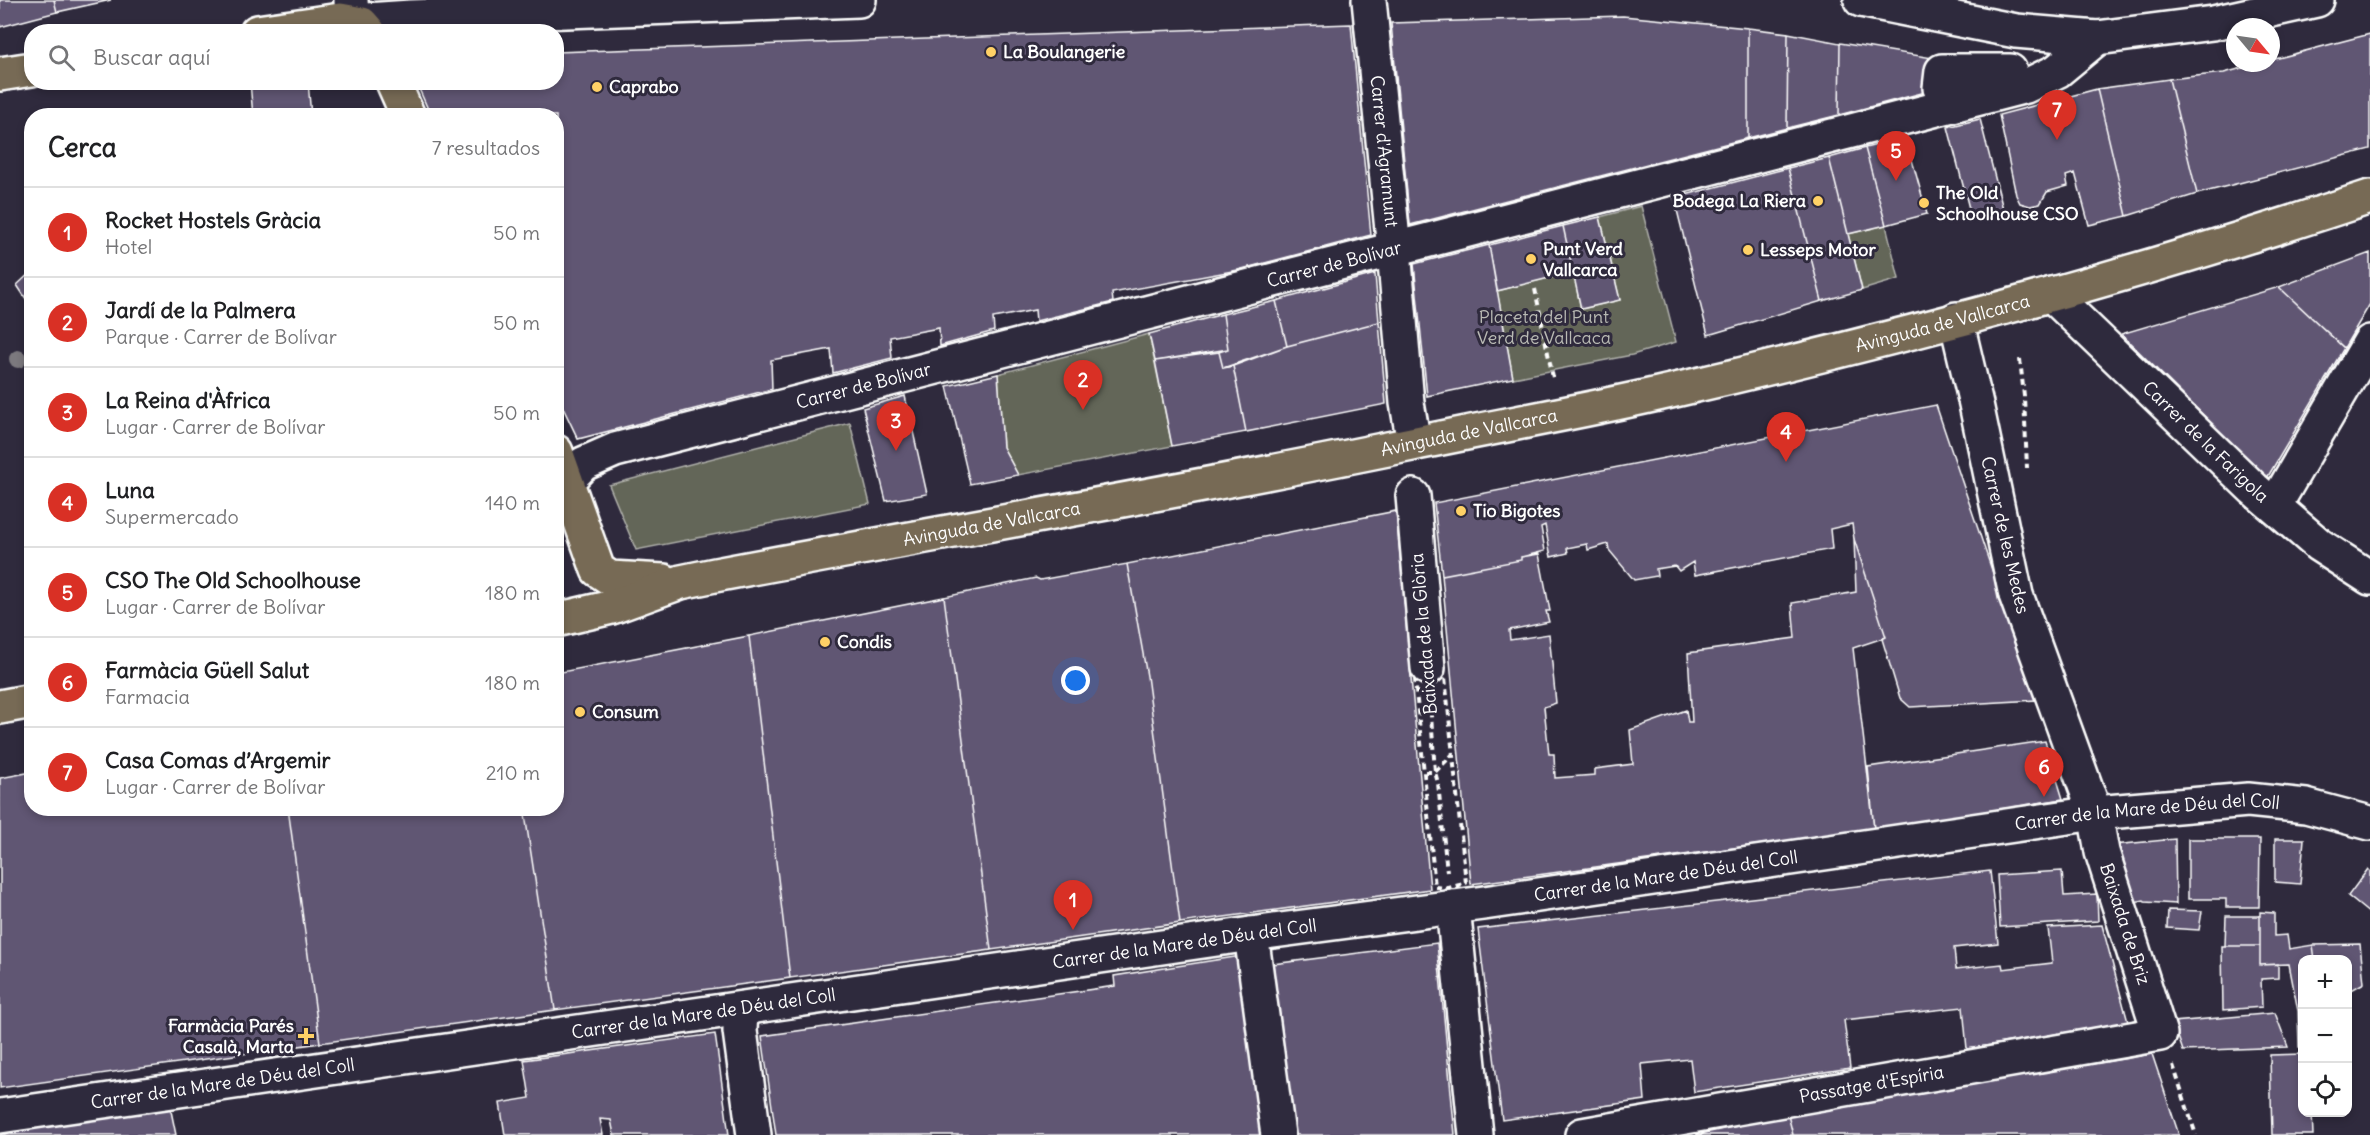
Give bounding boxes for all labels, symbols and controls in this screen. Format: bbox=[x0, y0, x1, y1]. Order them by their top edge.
north arrow bbox=[2226, 18, 2280, 72]
search box bbox=[24, 24, 564, 90]
place label: La Boulangerie bbox=[1003, 40, 1125, 63]
icon: search bbox=[45, 41, 78, 74]
text: Buscar aquí bbox=[93, 43, 210, 71]
marker: La Boulangerie bbox=[984, 45, 998, 59]
street label: Carrer d'Agramunt bbox=[1366, 74, 1404, 228]
place label: Caprabo bbox=[609, 75, 679, 98]
marker: Caprabo bbox=[590, 80, 604, 94]
pin: 7 bbox=[2038, 90, 2076, 140]
text: Cerca bbox=[48, 131, 117, 164]
pin: 5 bbox=[1876, 132, 1916, 181]
text: 7 resultados bbox=[432, 135, 540, 160]
place label: The Old Schoolhouse CSO bbox=[1936, 181, 2079, 225]
place label: Bodega La Riera bbox=[1672, 189, 1806, 212]
marker: Bodega La Riera bbox=[1811, 194, 1825, 208]
marker: The Old Schoolhouse CSO bbox=[1917, 196, 1931, 210]
text: Rocket Hostels Gràcia bbox=[105, 206, 321, 234]
text: 1 bbox=[64, 220, 71, 245]
text: 50 m bbox=[493, 220, 540, 245]
text: Hotel bbox=[105, 234, 152, 259]
street label: Carrer de Bolívar bbox=[1264, 235, 1405, 292]
place label: Punt Verd Vallcarca bbox=[1543, 237, 1623, 281]
place label: Lesseps Motor bbox=[1760, 238, 1876, 261]
marker: Lesseps Motor bbox=[1741, 243, 1755, 257]
marker: Punt Verd Vallcarca bbox=[1524, 252, 1538, 266]
street label: Avinguda de Vallcarca bbox=[1853, 289, 2032, 357]
text: Jardí de la Palmera bbox=[105, 296, 296, 324]
park label: Placeta del Punt Verd de Vallcaca bbox=[1477, 305, 1611, 349]
text: 2 bbox=[62, 310, 73, 335]
text: 50 m bbox=[493, 310, 540, 335]
text: Parque · Carrer de Bolívar bbox=[105, 324, 337, 349]
street label: Carrer de Bolívar bbox=[794, 357, 934, 414]
pin: 2 bbox=[1064, 360, 1102, 410]
street label: Carrer de la Farigola bbox=[2138, 376, 2274, 508]
text: La Reina d'Àfrica bbox=[105, 386, 271, 414]
text: 3 bbox=[62, 400, 73, 425]
text: 50 m bbox=[493, 400, 540, 425]
pin: 3 bbox=[876, 402, 916, 451]
street label: Avinguda de Vallcarca bbox=[1379, 403, 1559, 461]
pin: 4 bbox=[1766, 412, 1806, 462]
text: Lugar · Carrer de Bolívar bbox=[105, 414, 325, 439]
street label: Carrer de les Medes bbox=[1976, 454, 2035, 616]
text: Luna bbox=[105, 476, 155, 504]
text: 4 bbox=[62, 490, 73, 515]
text: 140 m bbox=[485, 490, 540, 515]
street label: Avinguda de Vallcarca bbox=[901, 496, 1082, 551]
place label: Tio Bigotes bbox=[1473, 499, 1560, 522]
text: Supermercado bbox=[105, 504, 239, 529]
marker: Tio Bigotes bbox=[1454, 504, 1468, 518]
street label: Baixada de la Glòria bbox=[1405, 552, 1442, 716]
text: CSO The Old Schoolhouse bbox=[105, 566, 361, 594]
text: 5 bbox=[62, 580, 73, 605]
text: 180 m bbox=[485, 580, 540, 605]
text: Lugar · Carrer de Bolívar bbox=[105, 594, 325, 619]
place label: Condis bbox=[837, 630, 892, 653]
marker: Condis bbox=[818, 635, 832, 649]
text: Farmàcia Güell Salut bbox=[105, 656, 309, 684]
your location bbox=[1061, 666, 1090, 695]
text: 6 bbox=[62, 670, 73, 695]
text: 180 m bbox=[485, 670, 540, 695]
text: Farmacia bbox=[105, 684, 190, 709]
place label: Consum bbox=[592, 700, 659, 723]
marker: Consum bbox=[573, 705, 587, 719]
text: Casa Comas d’Argemir bbox=[105, 746, 330, 774]
pin: 6 bbox=[2024, 748, 2064, 797]
text: 7 bbox=[63, 760, 72, 785]
text: 210 m bbox=[486, 760, 540, 785]
text: Lugar · Carrer de Bolívar bbox=[105, 774, 325, 799]
street label: Carrer de la Mare de Déu del Coll bbox=[2013, 788, 2281, 836]
street label: Carrer de la Mare de Déu del Coll bbox=[1532, 845, 1799, 907]
street label: Baixada de Briz bbox=[2095, 860, 2156, 988]
pin: 1 bbox=[1054, 880, 1092, 930]
street label: Carrer de la Mare de Déu del Coll bbox=[1051, 913, 1318, 974]
map controls bbox=[2298, 955, 2352, 1117]
button: + bbox=[2298, 955, 2352, 1009]
street label: Carrer de la Mare de Déu del Coll bbox=[570, 983, 837, 1044]
button: − bbox=[2298, 1009, 2352, 1063]
place label: Farmàcia Parés Casalà, Marta bbox=[168, 1014, 294, 1058]
marker: Farmàcia Parés Casalà, Marta bbox=[299, 1029, 313, 1043]
street label: Carrer de la Mare de Déu del Coll bbox=[89, 1053, 356, 1114]
street label: Passatge d'Espíria bbox=[1797, 1060, 1946, 1108]
button: locate bbox=[2298, 1063, 2352, 1117]

